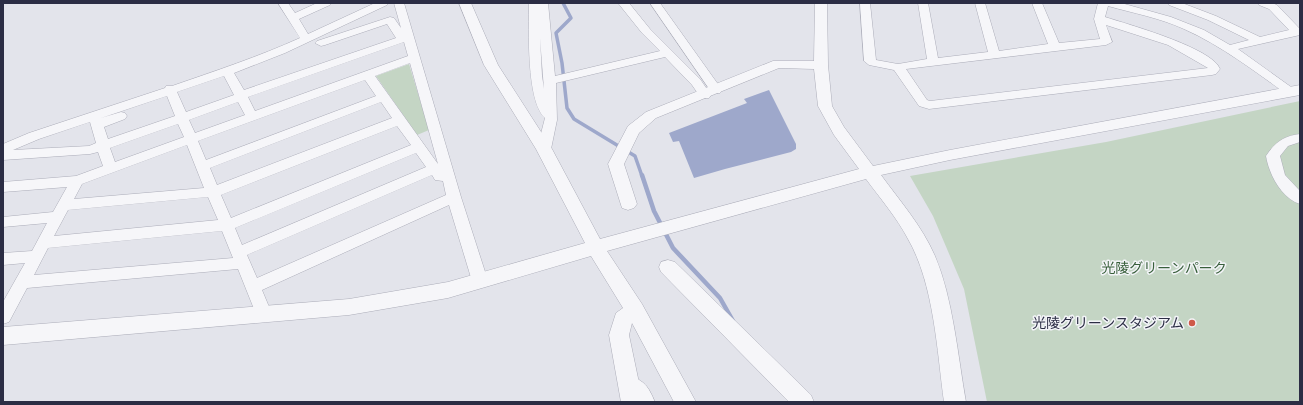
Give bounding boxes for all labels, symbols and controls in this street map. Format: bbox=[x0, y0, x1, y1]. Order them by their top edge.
park label: 光陵グリーンパーク bbox=[1101, 260, 1227, 276]
place label: 光陵グリーンスタジアム bbox=[1032, 315, 1184, 331]
marker: 光陵グリーンスタジアム bbox=[1187, 318, 1197, 328]

